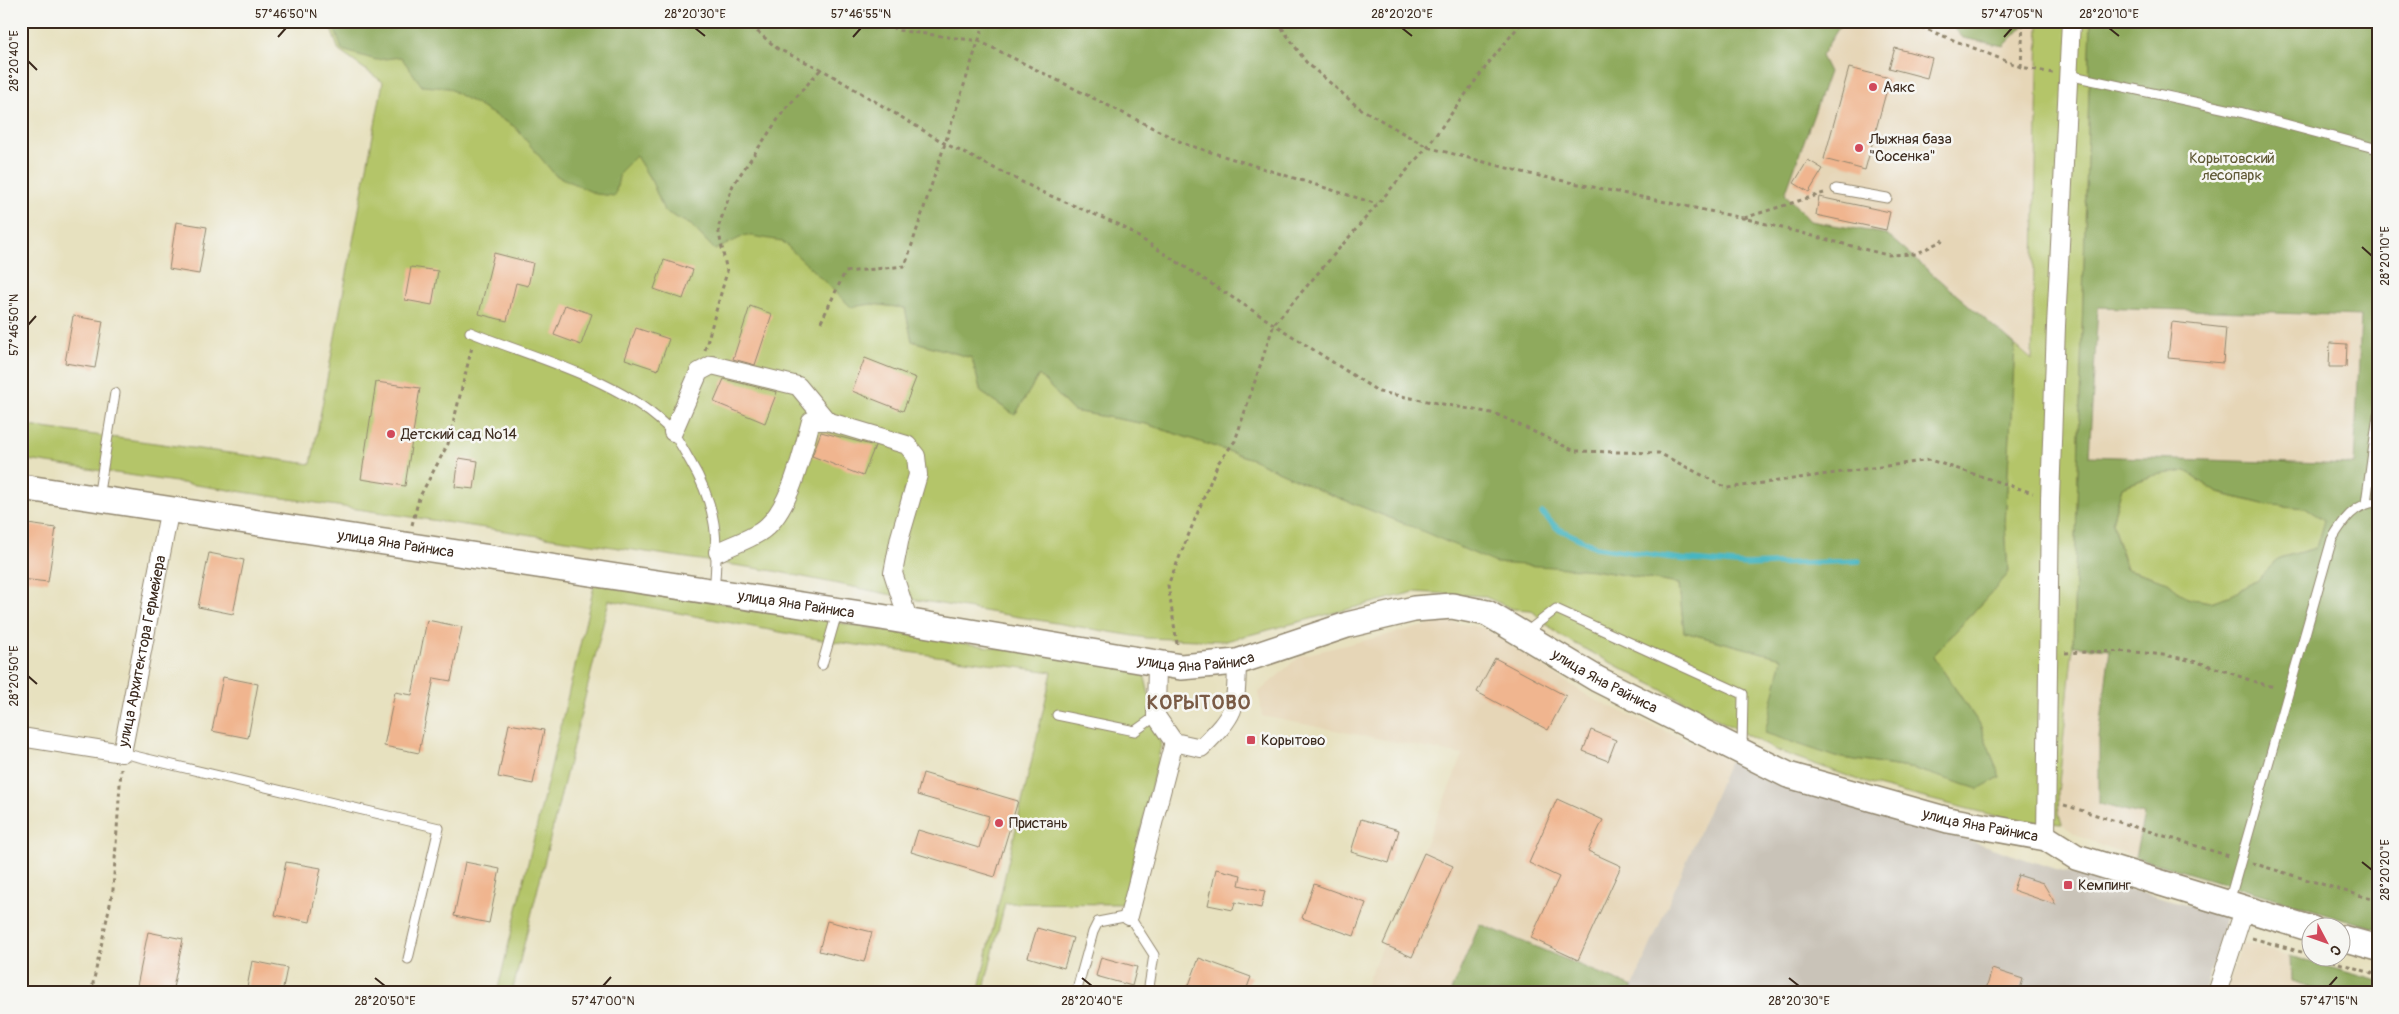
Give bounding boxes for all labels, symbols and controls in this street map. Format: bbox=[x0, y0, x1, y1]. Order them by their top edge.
text: 57°46'50"N bbox=[255, 7, 317, 22]
text: 28°20'30"E bbox=[664, 7, 726, 22]
text: 57°46'55"N bbox=[831, 7, 891, 22]
text: 28°20'20"E bbox=[1371, 7, 1433, 22]
text: 57°47'05"N bbox=[1981, 7, 2043, 22]
text: 28°20'10"E bbox=[2079, 7, 2139, 22]
text: 28°20'40"E bbox=[7, 30, 22, 92]
place label: Аякс bbox=[1883, 78, 1916, 97]
marker: Аякс bbox=[1867, 81, 1879, 93]
place label: Лыжная база "Сосенка" bbox=[1868, 130, 1952, 166]
marker: Лыжная база "Сосенка" bbox=[1853, 142, 1865, 154]
park label: Корытовский лесопарк bbox=[2189, 149, 2275, 185]
text: 28°20'10"E bbox=[2378, 226, 2393, 286]
text: 57°46'50"N bbox=[7, 294, 22, 356]
place label: Детский сад №14 bbox=[400, 425, 517, 444]
marker: Детский сад №14 bbox=[385, 428, 397, 440]
street label: улица Яна Райниса bbox=[335, 525, 455, 562]
street label: улица Архитектора Гермейера bbox=[114, 554, 170, 750]
street label: улица Яна Райниса bbox=[736, 586, 856, 622]
street label: улица Яна Райниса bbox=[1548, 644, 1661, 717]
text: 28°20'50"E bbox=[7, 645, 22, 707]
street label: улица Яна Райниса bbox=[1135, 647, 1257, 677]
district label: КОРЫТОВО bbox=[1147, 690, 1251, 715]
place label: Корытово bbox=[1261, 731, 1325, 750]
marker: Корытово bbox=[1245, 734, 1257, 746]
street label: улица Яна Райниса bbox=[1920, 804, 2040, 846]
place label: Пристань bbox=[1009, 814, 1068, 833]
marker: Пристань bbox=[993, 817, 1005, 829]
text: 28°20'20"E bbox=[2378, 839, 2393, 901]
place label: Кемпинг bbox=[2078, 876, 2131, 895]
marker: Кемпинг bbox=[2062, 879, 2074, 891]
north arrow bbox=[2302, 916, 2352, 966]
text: С bbox=[2326, 941, 2345, 959]
text: 28°20'50"E bbox=[354, 994, 416, 1009]
text: 57°47'00"N bbox=[571, 994, 635, 1009]
text: 28°20'40"E bbox=[1061, 994, 1123, 1009]
text: 28°20'30"E bbox=[1768, 994, 1830, 1009]
text: 57°47'15"N bbox=[2300, 994, 2358, 1009]

